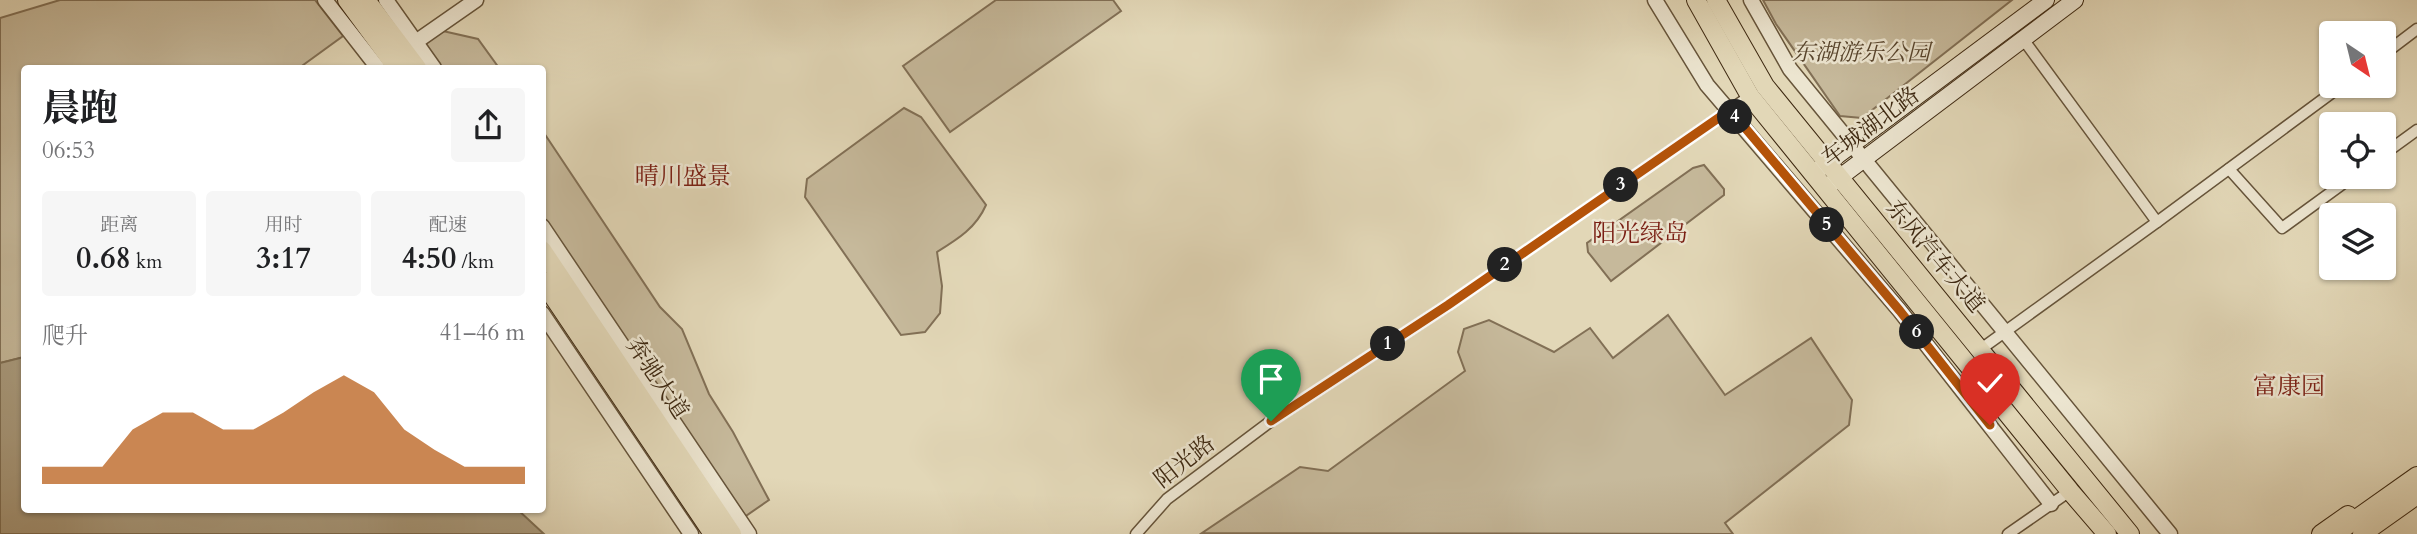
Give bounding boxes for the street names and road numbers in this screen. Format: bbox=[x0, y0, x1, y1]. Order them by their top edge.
street label: 车城湖北路 bbox=[1815, 79, 1926, 173]
street label: 东风汽车大道 bbox=[1879, 194, 1992, 319]
street label: 奔驰大道 bbox=[619, 331, 696, 425]
street label: 阳光路 bbox=[1148, 428, 1221, 495]

